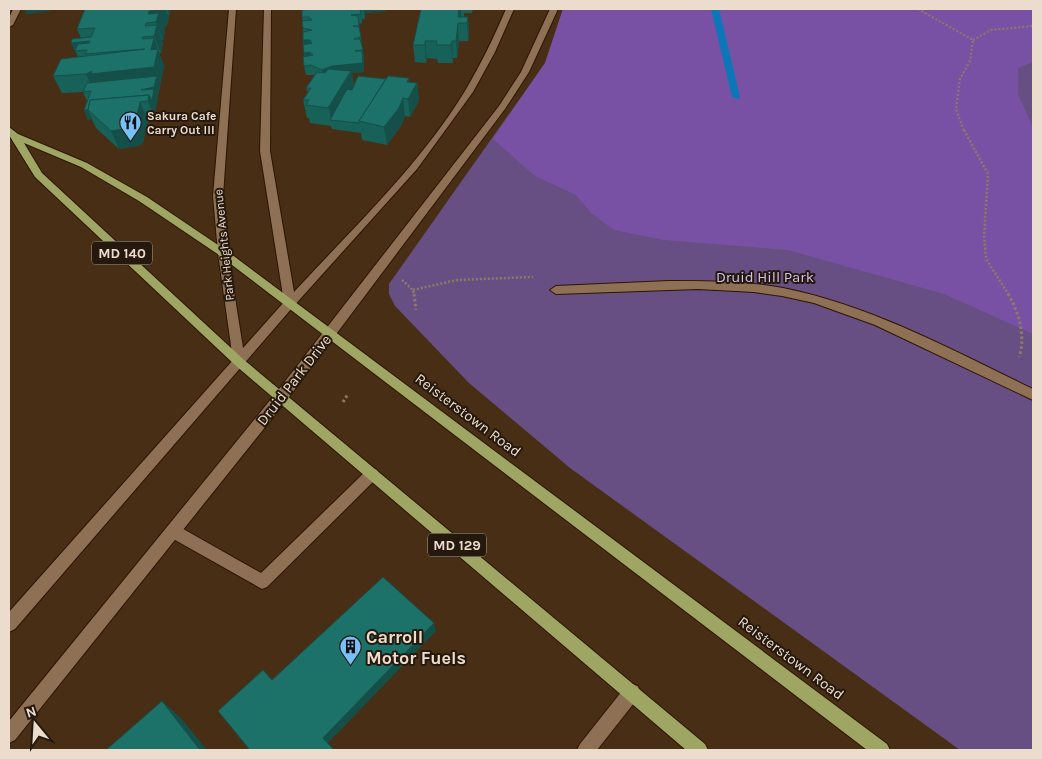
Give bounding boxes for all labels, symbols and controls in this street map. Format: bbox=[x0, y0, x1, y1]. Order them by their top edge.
place label: Sakura Cafe Carry Out III bbox=[147, 109, 216, 137]
restaurant icon: Sakura Cafe Carry Out III bbox=[119, 111, 143, 142]
street label: Park Heights Avenue bbox=[211, 189, 237, 301]
road number: MD 140 bbox=[92, 242, 152, 264]
park label: Druid Hill Park bbox=[716, 268, 814, 286]
street label: Druid Park Drive bbox=[253, 331, 335, 429]
street label: Reisterstown Road bbox=[412, 369, 524, 461]
road number: MD 129 bbox=[428, 534, 486, 556]
street label: Reisterstown Road bbox=[735, 612, 847, 704]
place label: Carroll Motor Fuels bbox=[366, 626, 466, 669]
building icon: Carroll Motor Fuels bbox=[338, 635, 362, 666]
north arrow bbox=[10, 699, 60, 749]
text: N bbox=[24, 702, 39, 722]

